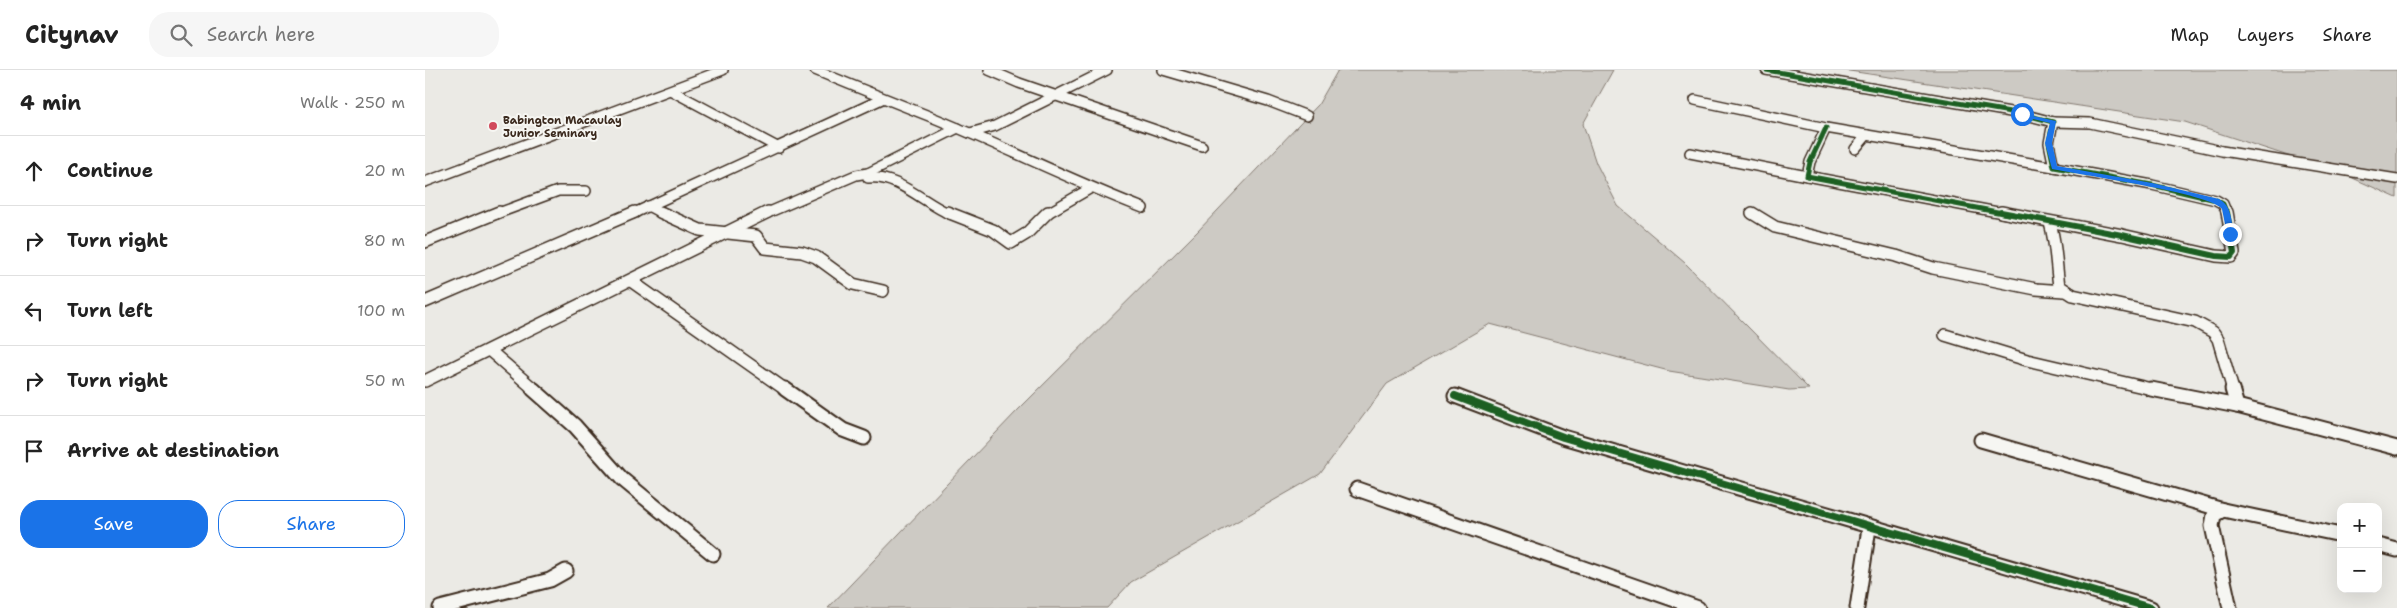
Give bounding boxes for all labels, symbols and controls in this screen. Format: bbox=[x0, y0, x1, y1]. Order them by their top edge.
search box bbox=[149, 12, 499, 57]
text: Citynav bbox=[25, 19, 119, 51]
icon: search bbox=[167, 21, 195, 49]
text: Search here bbox=[207, 22, 315, 47]
text: Map bbox=[2171, 23, 2209, 47]
text: Layers bbox=[2237, 23, 2294, 47]
text: Share bbox=[2322, 23, 2372, 47]
text: 4 min bbox=[20, 89, 81, 117]
text: Walk · 250 m bbox=[300, 92, 405, 113]
route start bbox=[2011, 103, 2034, 126]
place label: Babington Macaulay Junior Seminary bbox=[503, 113, 622, 141]
marker: Babington Macaulay Junior Seminary bbox=[487, 120, 499, 132]
icon: ahead bbox=[20, 157, 48, 185]
text: Continue bbox=[67, 158, 153, 183]
text: 20 m bbox=[364, 160, 405, 181]
route end bbox=[2219, 223, 2242, 246]
icon: right bbox=[20, 227, 48, 255]
text: Turn right bbox=[67, 228, 168, 253]
text: 80 m bbox=[364, 230, 405, 251]
icon: left bbox=[20, 297, 48, 325]
text: Turn left bbox=[67, 298, 153, 323]
text: 100 m bbox=[357, 300, 405, 321]
icon: right bbox=[20, 367, 48, 395]
text: Turn right bbox=[67, 368, 168, 393]
text: 50 m bbox=[365, 370, 405, 391]
icon: arrive bbox=[20, 437, 48, 465]
text: Arrive at destination bbox=[67, 438, 279, 463]
button: Save bbox=[20, 500, 208, 548]
button: Share bbox=[218, 500, 405, 548]
map controls bbox=[2337, 503, 2382, 593]
button: + bbox=[2337, 503, 2382, 548]
button: − bbox=[2337, 548, 2382, 593]

